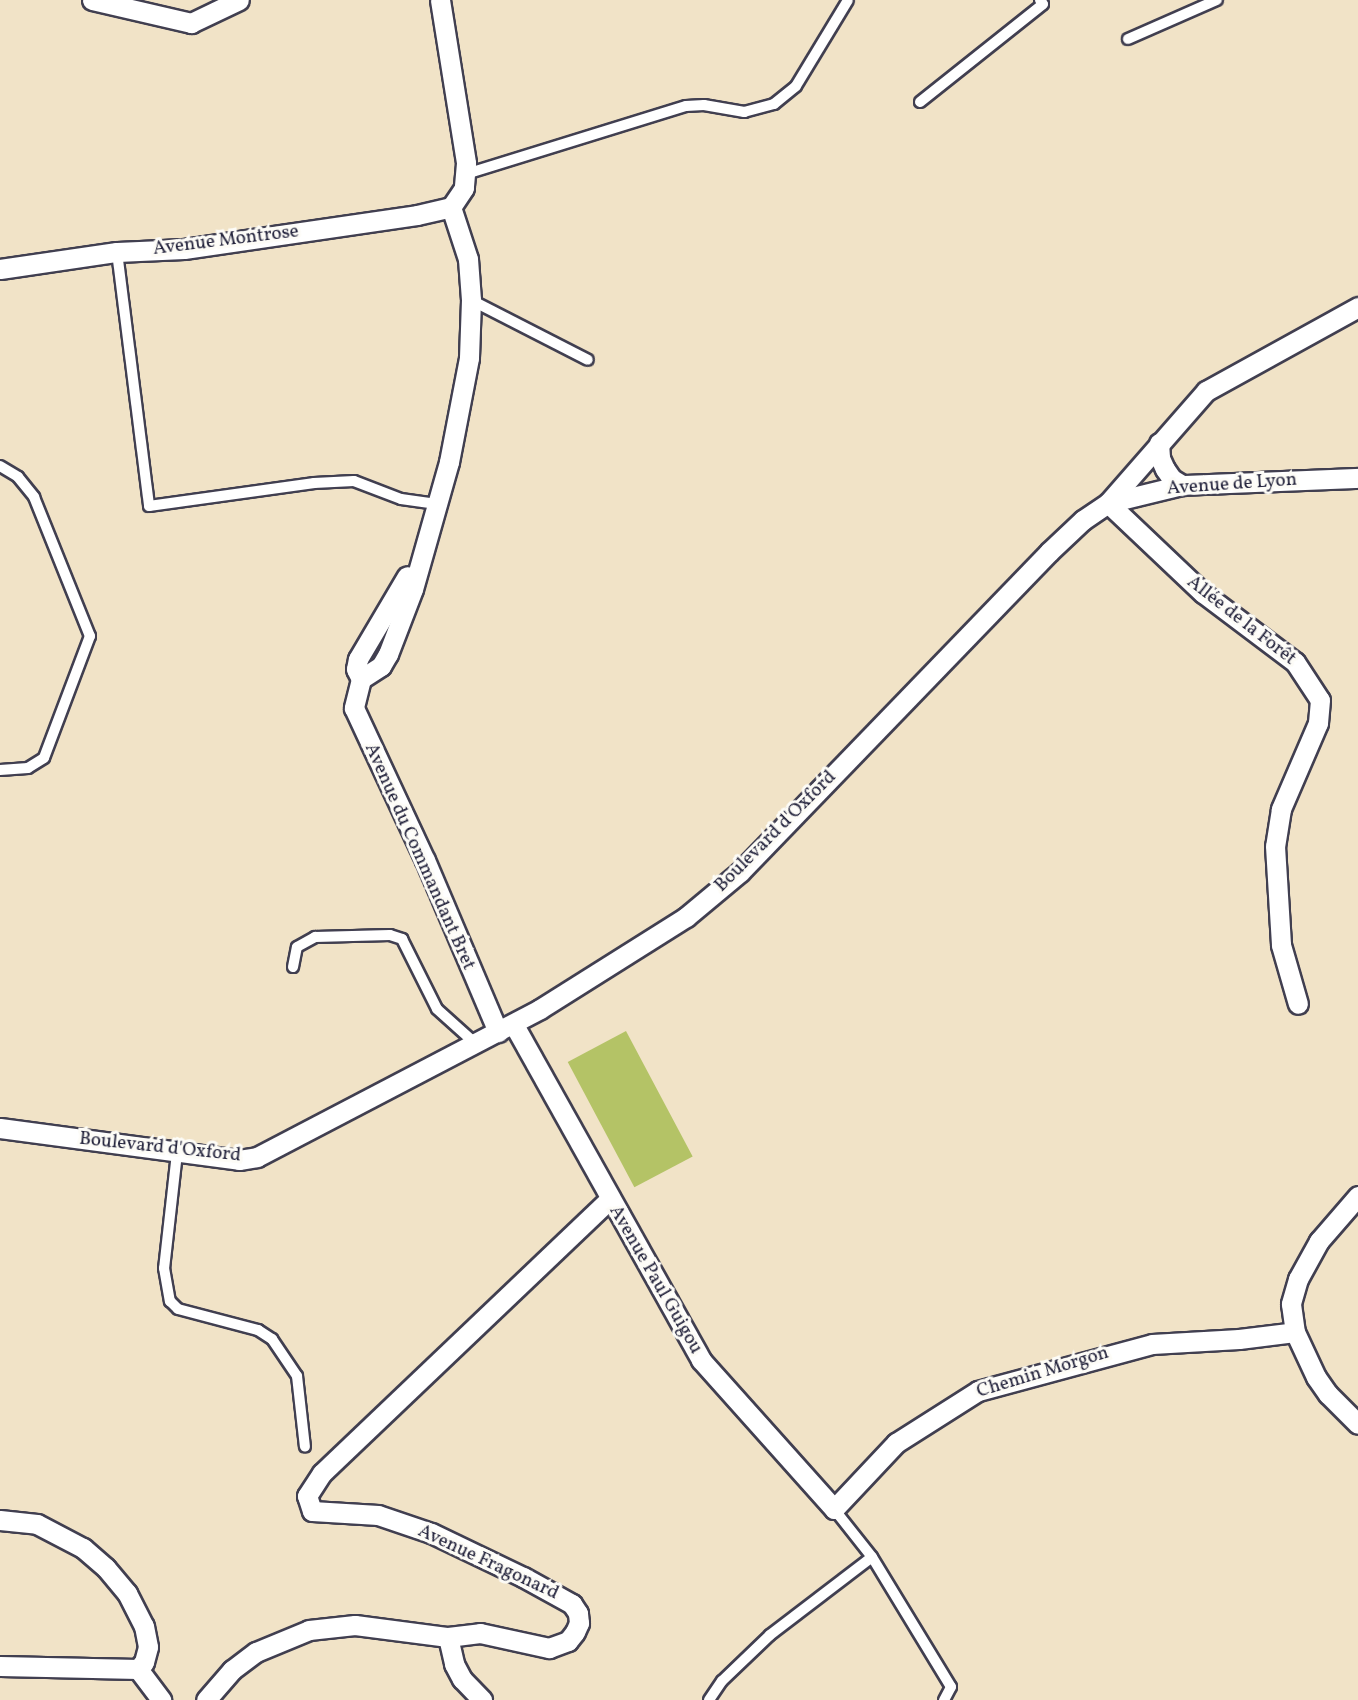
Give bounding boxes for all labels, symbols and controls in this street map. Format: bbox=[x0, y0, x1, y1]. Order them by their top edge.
street label: Avenue Montrose bbox=[152, 221, 300, 261]
street label: Avenue de Lyon bbox=[1166, 469, 1298, 501]
street label: Allée de la Forêt bbox=[1182, 571, 1300, 671]
street label: Avenue du Commandant Bret bbox=[359, 740, 479, 974]
street label: Boulevard d'Oxford bbox=[710, 766, 842, 898]
street label: Boulevard d'Oxford bbox=[78, 1128, 242, 1168]
street label: Avenue Paul Guigou bbox=[603, 1202, 707, 1358]
street label: Chemin Morgon bbox=[974, 1342, 1112, 1404]
street label: Avenue Fragonard bbox=[414, 1520, 562, 1606]

